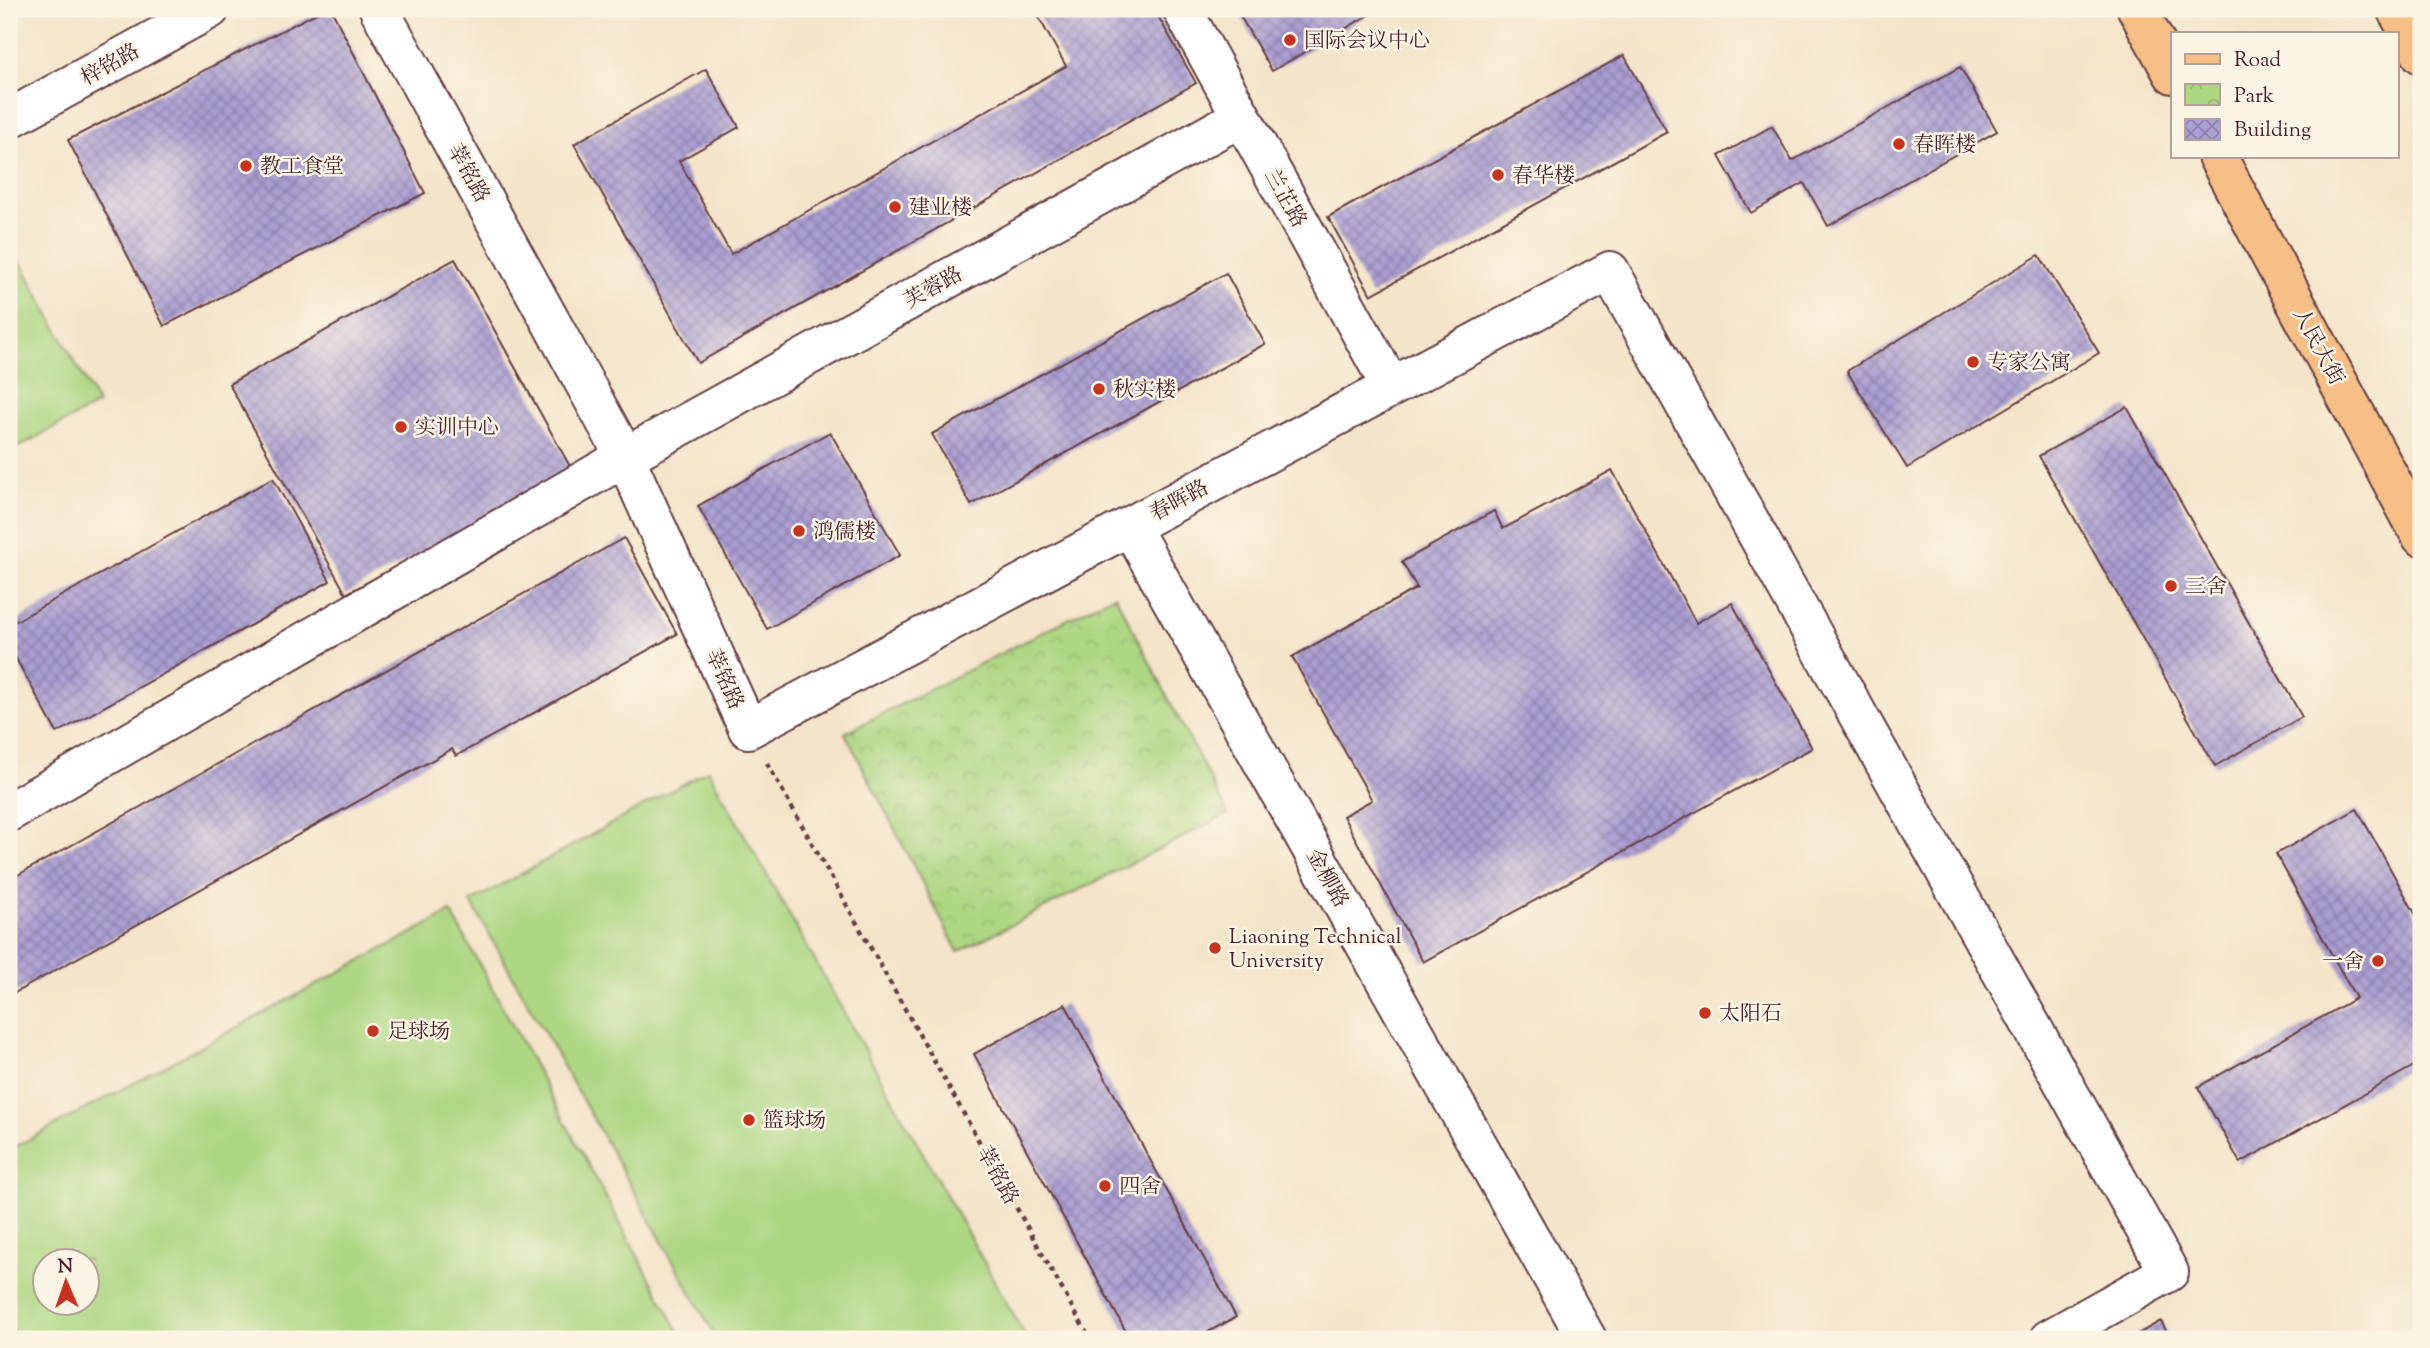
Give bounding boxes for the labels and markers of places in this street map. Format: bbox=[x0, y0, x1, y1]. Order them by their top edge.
place label: 国际会议中心 bbox=[1304, 27, 1430, 57]
marker: 国际会议中心 bbox=[1282, 32, 1298, 48]
place label: 春晖楼 bbox=[1913, 131, 1976, 161]
marker: 春晖楼 bbox=[1891, 136, 1907, 152]
place label: 教工食堂 bbox=[260, 153, 344, 183]
marker: 教工食堂 bbox=[238, 158, 254, 174]
place label: 春华楼 bbox=[1512, 162, 1575, 192]
marker: 春华楼 bbox=[1490, 167, 1506, 183]
place label: 建业楼 bbox=[909, 194, 972, 224]
marker: 建业楼 bbox=[887, 199, 903, 215]
place label: 专家公寓 bbox=[1987, 349, 2071, 379]
marker: 专家公寓 bbox=[1965, 354, 1981, 370]
place label: 秋实楼 bbox=[1113, 376, 1176, 406]
marker: 秋实楼 bbox=[1091, 381, 1107, 397]
place label: 实训中心 bbox=[415, 414, 499, 444]
marker: 实训中心 bbox=[393, 419, 409, 435]
place label: 鸿儒楼 bbox=[813, 518, 876, 548]
marker: 鸿儒楼 bbox=[791, 523, 807, 539]
place label: 三舍 bbox=[2185, 573, 2227, 603]
marker: 三舍 bbox=[2163, 578, 2179, 594]
place label: Liaoning Technical University bbox=[1229, 923, 1402, 977]
marker: Liaoning Technical University bbox=[1207, 940, 1223, 956]
place label: 一舍 bbox=[2322, 948, 2364, 978]
marker: 一舍 bbox=[2370, 953, 2386, 969]
place label: 太阳石 bbox=[1719, 1000, 1782, 1030]
marker: 太阳石 bbox=[1697, 1005, 1713, 1021]
place label: 足球场 bbox=[387, 1018, 450, 1048]
marker: 足球场 bbox=[365, 1023, 381, 1039]
place label: 篮球场 bbox=[763, 1107, 826, 1137]
marker: 篮球场 bbox=[741, 1112, 757, 1128]
place label: 四舍 bbox=[1119, 1173, 1161, 1203]
marker: 四舍 bbox=[1097, 1178, 1113, 1194]

